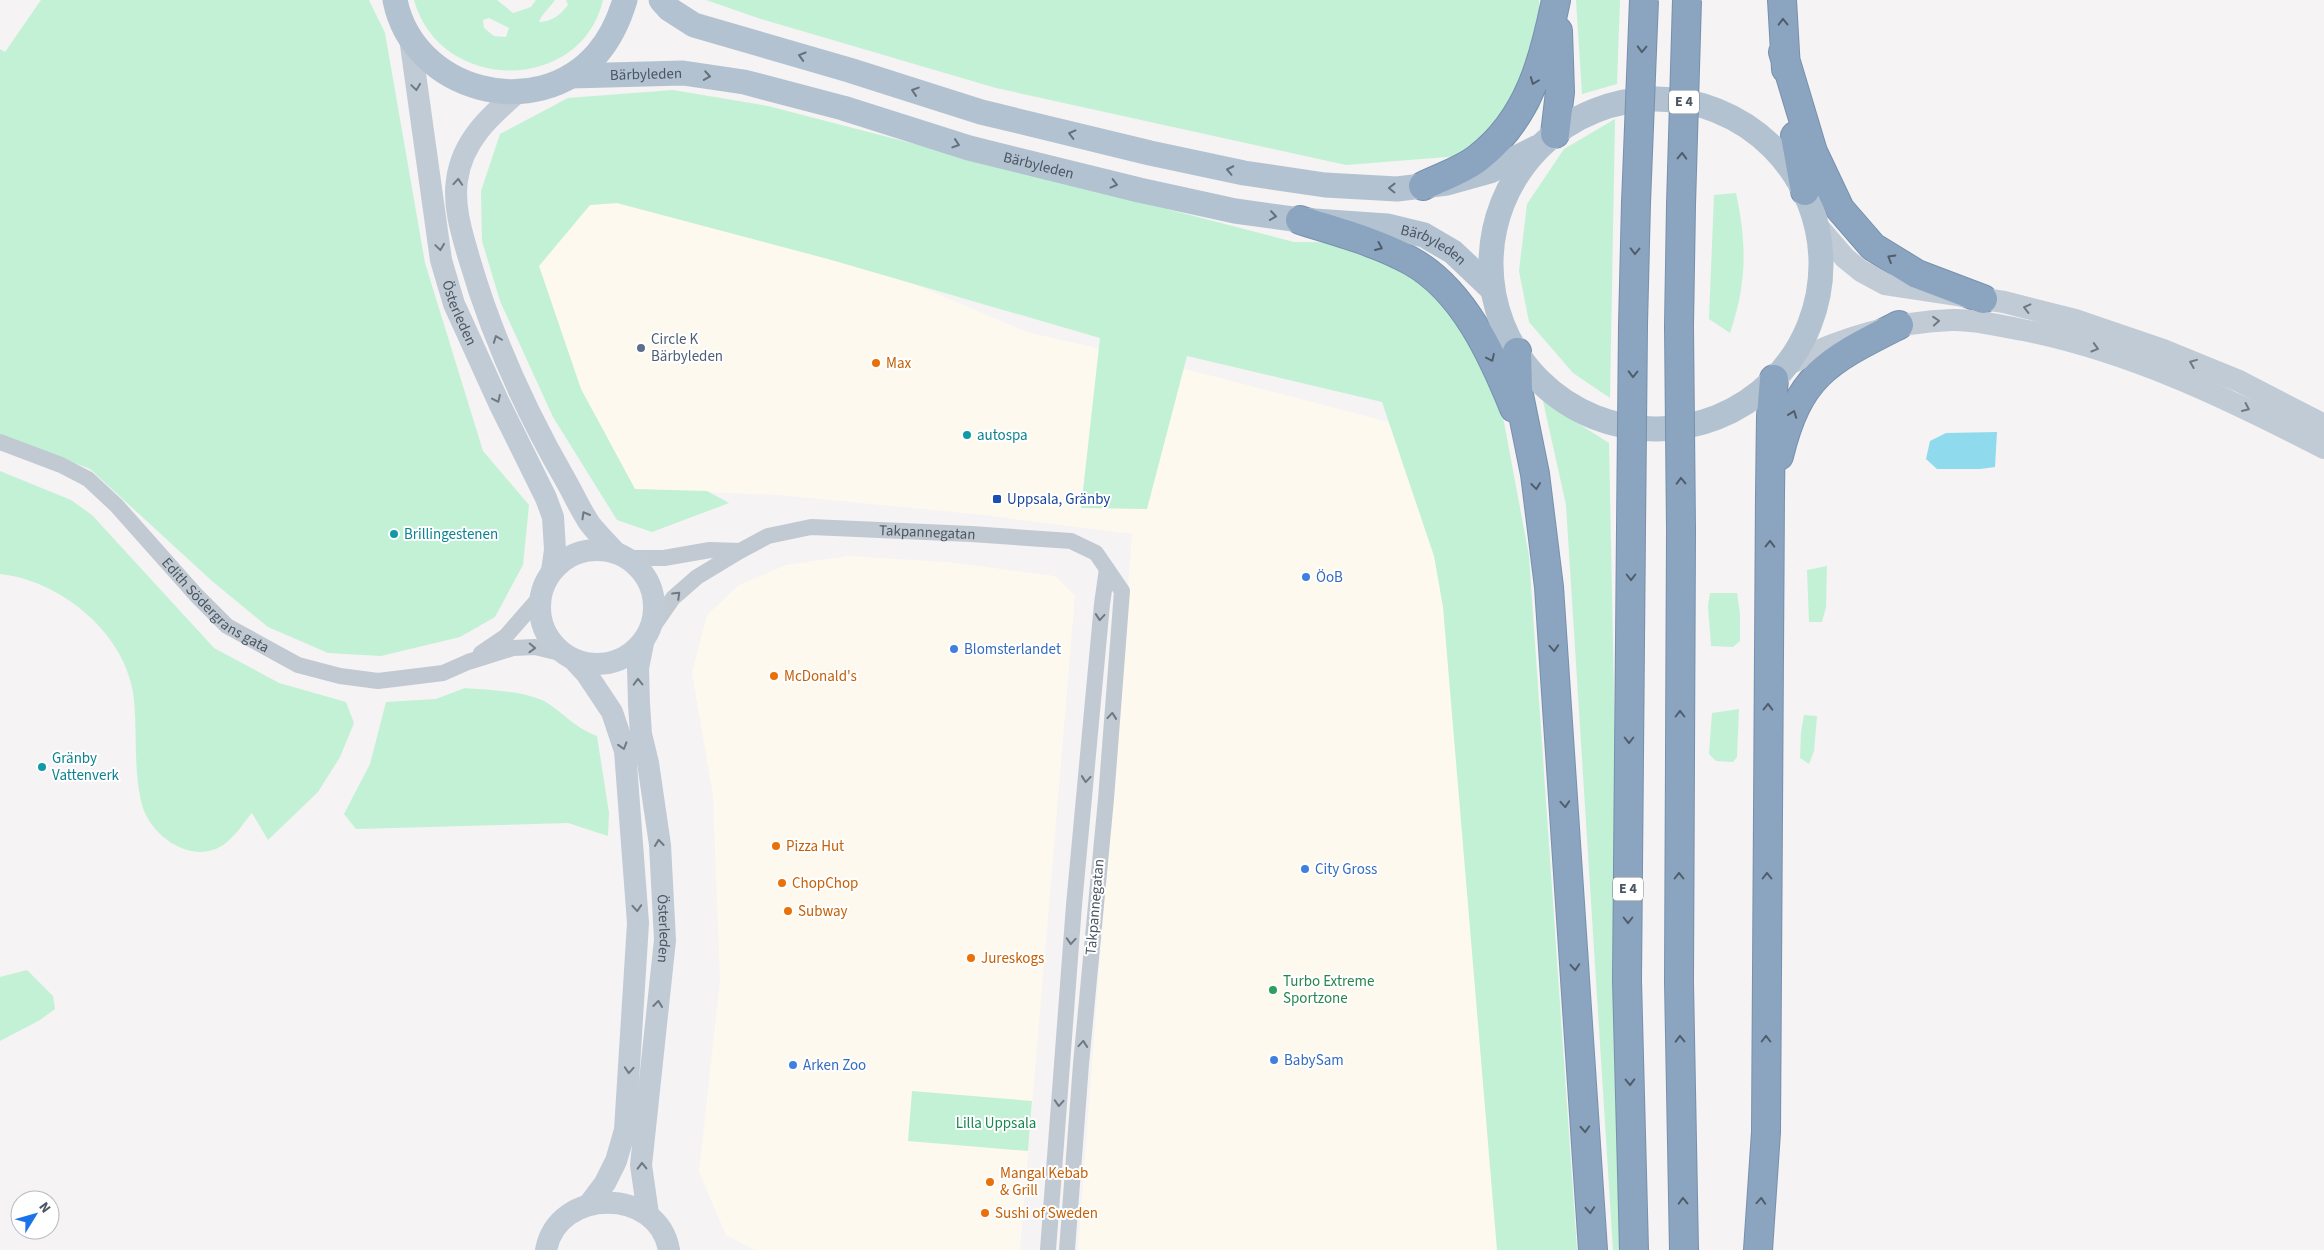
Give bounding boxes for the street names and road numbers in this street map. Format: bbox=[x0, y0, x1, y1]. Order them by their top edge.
street label: Bärbyleden bbox=[610, 63, 682, 85]
road number: E 4 bbox=[1669, 90, 1699, 114]
street label: Bärbyleden bbox=[1001, 146, 1076, 184]
street label: Bärbyleden bbox=[1399, 219, 1471, 270]
street label: Österleden bbox=[437, 278, 482, 349]
street label: Takpannegatan bbox=[879, 519, 976, 545]
street label: Edith Södergrans gata bbox=[157, 553, 273, 658]
street label: Takpannegatan bbox=[1080, 858, 1110, 956]
road number: E 4 bbox=[1613, 878, 1643, 901]
street label: Österleden bbox=[652, 894, 676, 964]

